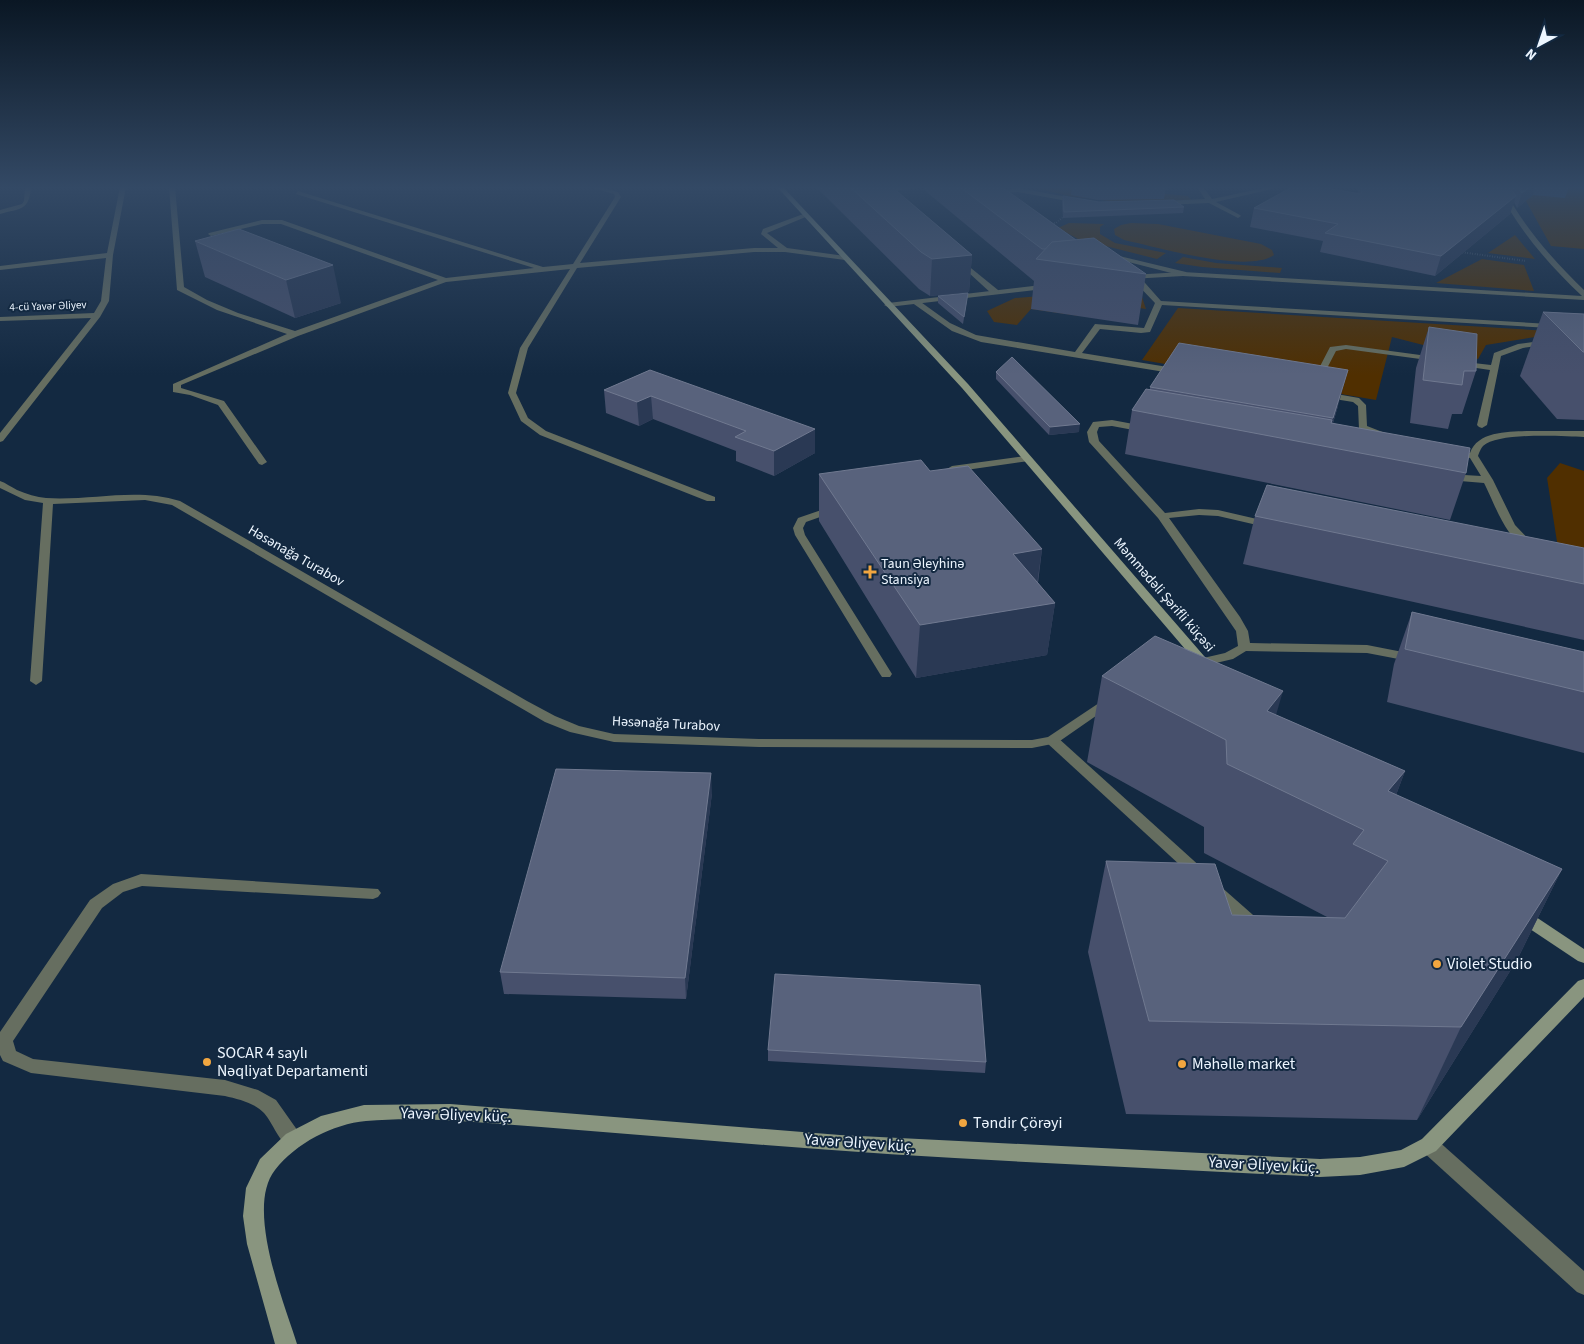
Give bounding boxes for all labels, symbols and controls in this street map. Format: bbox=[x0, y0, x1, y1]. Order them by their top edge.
north arrow bbox=[1514, 20, 1564, 70]
text: N bbox=[1521, 44, 1541, 65]
street label: 4-cü Yavər Əliyev bbox=[9, 297, 87, 315]
street label: Həsənağa Turabov bbox=[244, 520, 348, 592]
street label: Məmmədəli Şərifli küçəsi bbox=[1109, 534, 1219, 656]
place label: Taun Əleyhinə Stansiya bbox=[881, 554, 965, 590]
marker: Taun Əleyhinə Stansiya bbox=[863, 565, 877, 579]
street label: Həsənağa Turabov bbox=[611, 711, 721, 737]
place label: Violet Studio bbox=[1447, 953, 1532, 975]
marker: Violet Studio bbox=[1431, 958, 1443, 970]
place label: SOCAR 4 saylı Nəqliyat Departamenti bbox=[217, 1042, 368, 1082]
place label: Məhəllə market bbox=[1192, 1053, 1296, 1075]
marker: SOCAR 4 saylı Nəqliyat Departamenti bbox=[201, 1056, 213, 1068]
marker: Məhəllə market bbox=[1176, 1058, 1188, 1070]
street label: Yavər Əliyev küç. bbox=[399, 1102, 512, 1128]
place label: Təndir Çörəyi bbox=[973, 1112, 1062, 1134]
marker: Təndir Çörəyi bbox=[957, 1117, 969, 1129]
street label: Yavər Əliyev küç. bbox=[803, 1128, 916, 1158]
street label: Yavər Əliyev küç. bbox=[1207, 1151, 1320, 1179]

